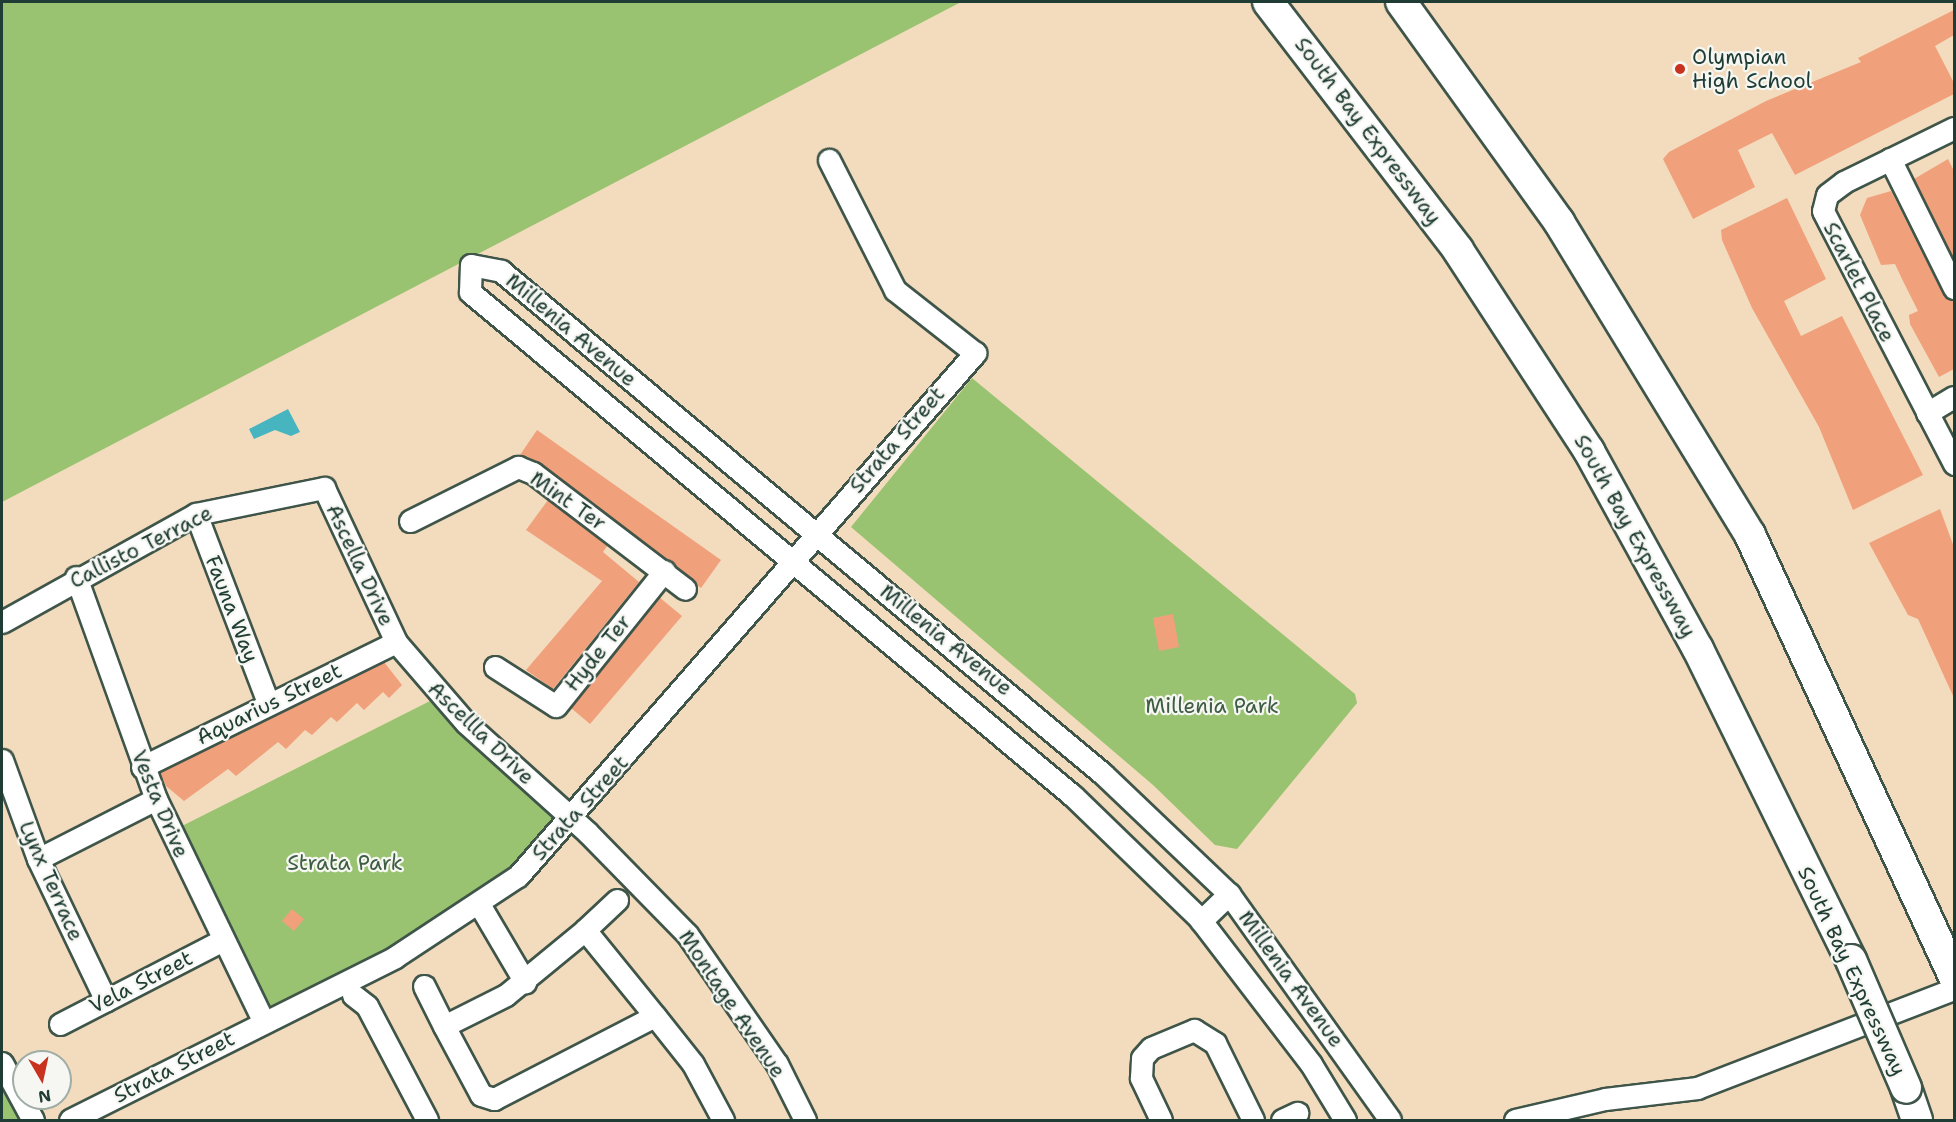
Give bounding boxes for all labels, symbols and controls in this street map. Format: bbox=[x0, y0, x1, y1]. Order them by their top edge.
street label: South Bay Expressway bbox=[1289, 32, 1447, 230]
place label: Olympian High School bbox=[1692, 44, 1812, 94]
marker: Olympian High School bbox=[1673, 62, 1687, 76]
street label: Scarlet Place bbox=[1818, 218, 1900, 346]
street label: Millenia Avenue bbox=[501, 268, 641, 392]
street label: Strata Street bbox=[844, 382, 950, 498]
street label: South Bay Expressway bbox=[1569, 430, 1701, 642]
street label: Mint Ter bbox=[525, 466, 611, 536]
street label: Callisto Terrace bbox=[65, 500, 217, 594]
street label: Ascella Drive bbox=[321, 500, 399, 630]
street label: Fauna Way bbox=[200, 552, 264, 666]
street label: Millenia Avenue bbox=[875, 579, 1017, 701]
street label: Hyde Ter bbox=[559, 610, 637, 696]
street label: Aquarius Street bbox=[192, 658, 346, 750]
street label: Ascellla Drive bbox=[423, 676, 539, 790]
park label: Millenia Park bbox=[1145, 693, 1279, 719]
street label: Vesta Drive bbox=[126, 746, 194, 862]
street label: Strata Street bbox=[526, 750, 634, 866]
street label: Lynx Terrace bbox=[13, 817, 89, 945]
park label: Strata Park bbox=[287, 850, 403, 876]
street label: South Bay Expressway bbox=[1792, 862, 1912, 1080]
street label: Millenia Avenue bbox=[1233, 906, 1349, 1052]
street label: Montage Avenue bbox=[673, 925, 791, 1083]
street label: Vela Street bbox=[85, 945, 197, 1019]
street label: Strata Street bbox=[109, 1026, 239, 1108]
north arrow bbox=[12, 1050, 72, 1110]
text: N bbox=[37, 1085, 52, 1108]

